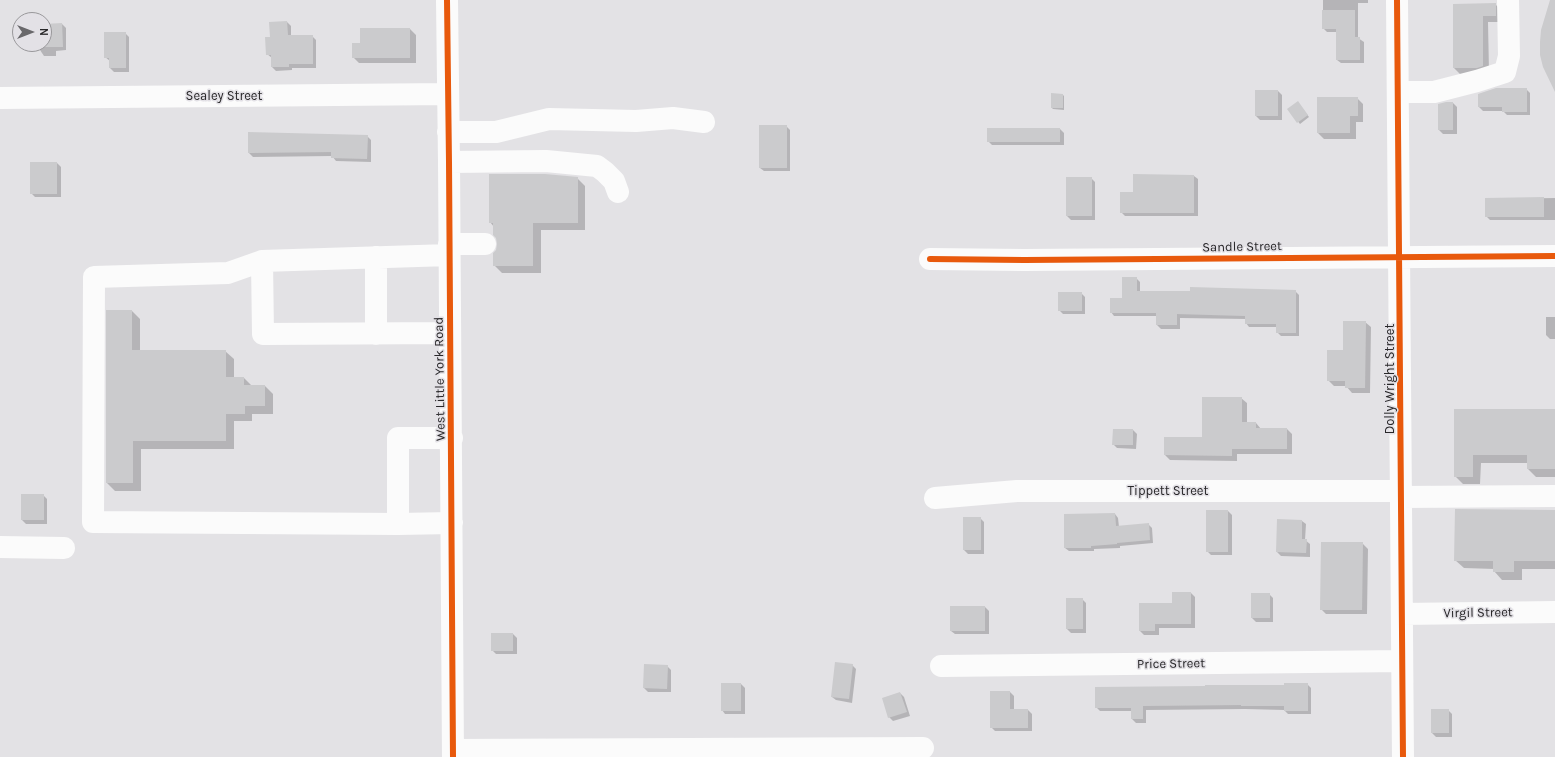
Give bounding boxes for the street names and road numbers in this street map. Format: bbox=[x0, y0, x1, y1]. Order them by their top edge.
street label: Sealey Street bbox=[186, 88, 262, 104]
street label: Sandle Street bbox=[1202, 239, 1282, 255]
street label: West Little York Road bbox=[431, 317, 449, 441]
street label: Dolly Wright Street bbox=[1382, 324, 1398, 434]
street label: Tippett Street bbox=[1128, 483, 1208, 499]
street label: Virgil Street bbox=[1443, 605, 1513, 621]
street label: Price Street bbox=[1137, 656, 1205, 672]

